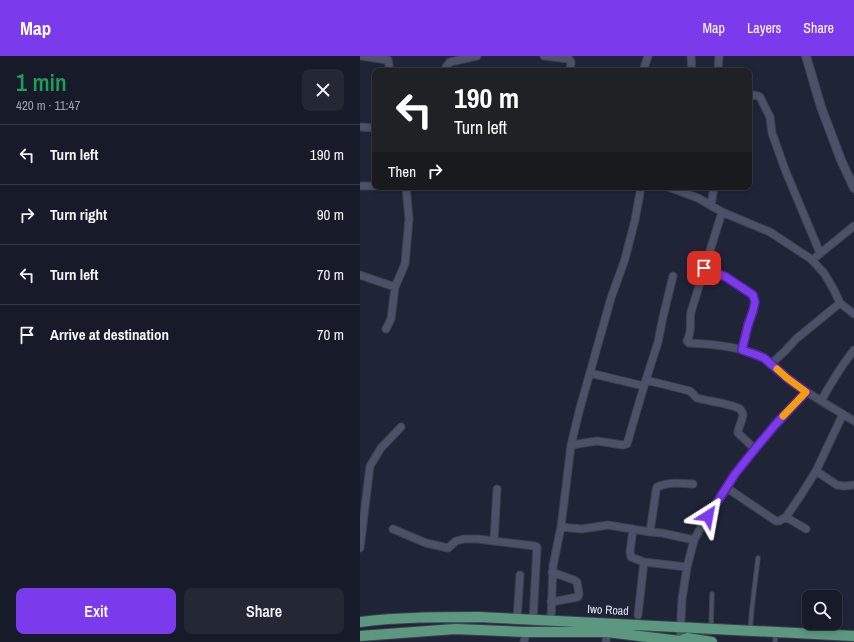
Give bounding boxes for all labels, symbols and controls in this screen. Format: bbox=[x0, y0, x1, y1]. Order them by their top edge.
text: Map bbox=[20, 15, 51, 41]
text: Map bbox=[703, 19, 725, 37]
text: Layers bbox=[747, 19, 781, 37]
text: Share bbox=[803, 19, 834, 37]
text: 1 min bbox=[16, 66, 67, 98]
button: close bbox=[302, 69, 344, 111]
text: 190 m bbox=[454, 79, 519, 117]
icon: left bbox=[388, 84, 440, 136]
text: 420 m · 11:47 bbox=[16, 97, 80, 114]
text: Turn left bbox=[454, 115, 507, 140]
icon: left bbox=[16, 144, 38, 166]
text: Turn left bbox=[50, 144, 98, 165]
text: 190 m bbox=[310, 144, 344, 165]
icon: right bbox=[424, 160, 446, 182]
text: Then bbox=[388, 161, 416, 182]
icon: right bbox=[16, 204, 38, 226]
text: Turn right bbox=[50, 204, 107, 225]
text: 90 m bbox=[317, 204, 344, 225]
pin bbox=[687, 251, 721, 285]
icon: arrive bbox=[693, 257, 715, 279]
icon: left bbox=[16, 264, 38, 286]
text: Turn left bbox=[50, 264, 98, 285]
text: 70 m bbox=[317, 264, 344, 285]
icon: arrive bbox=[16, 324, 38, 346]
text: Arrive at destination bbox=[50, 324, 169, 345]
text: 70 m bbox=[317, 324, 344, 345]
position arrow bbox=[687, 495, 729, 537]
button: Exit bbox=[16, 588, 176, 634]
button: Share bbox=[184, 588, 344, 634]
map controls bbox=[802, 590, 842, 630]
button: search bbox=[802, 590, 842, 630]
street label: Iwo Road bbox=[587, 601, 629, 619]

